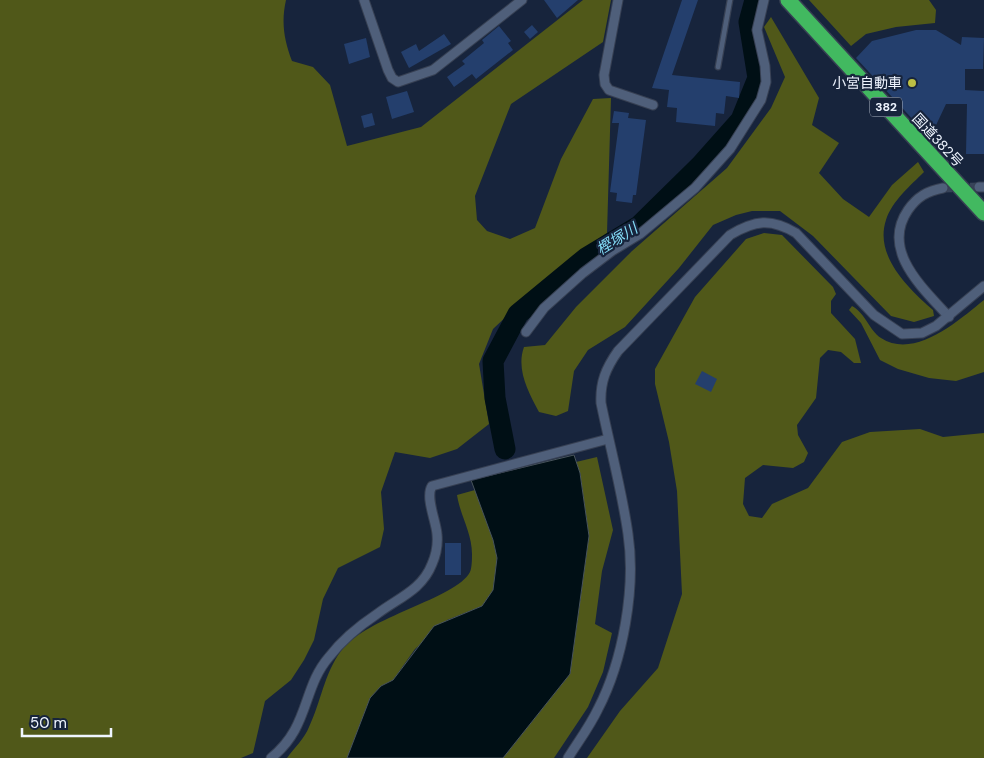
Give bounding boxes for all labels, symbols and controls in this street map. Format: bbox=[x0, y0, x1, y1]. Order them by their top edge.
place label: 小宮自動車 bbox=[832, 74, 902, 92]
marker: 小宮自動車 bbox=[906, 77, 918, 89]
road number: 382 bbox=[870, 98, 902, 116]
street label: 国道382号 bbox=[909, 109, 967, 171]
water label: 樫塚川 bbox=[593, 218, 643, 259]
scale bar bbox=[22, 706, 111, 738]
text: 50 m bbox=[30, 713, 67, 733]

